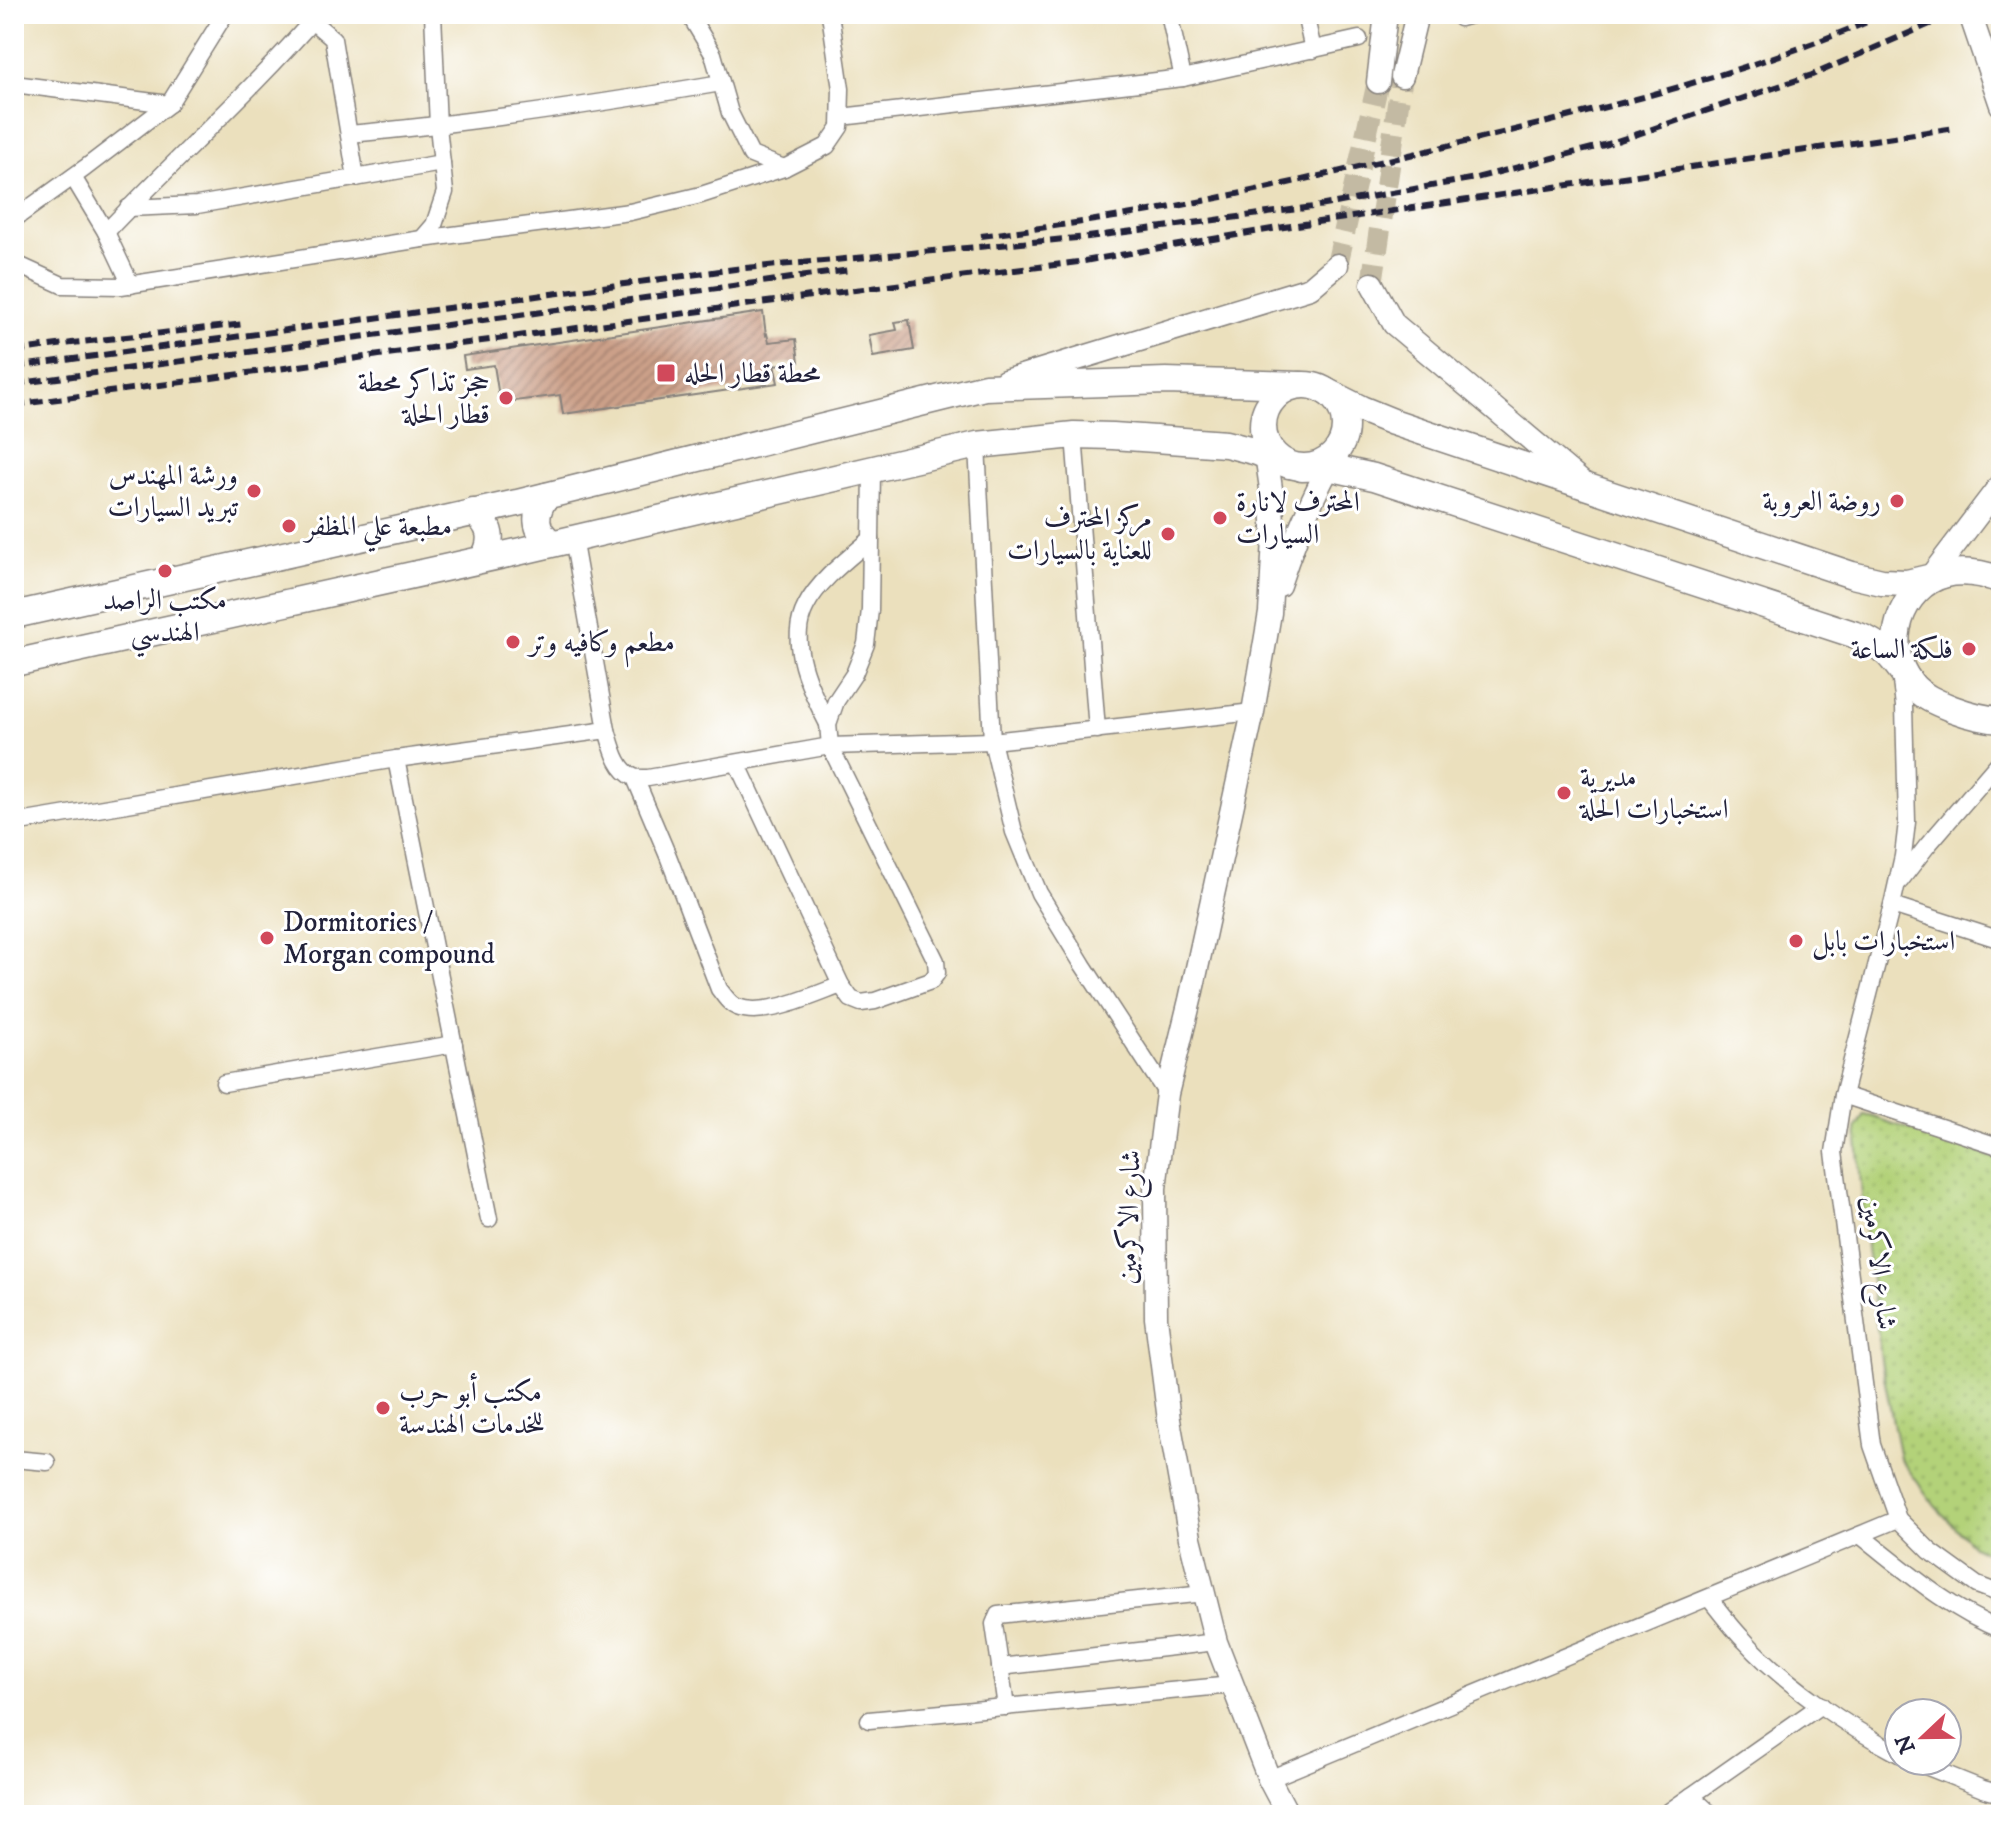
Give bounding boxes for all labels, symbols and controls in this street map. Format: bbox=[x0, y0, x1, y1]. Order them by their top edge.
place label: محطة قطار الحله bbox=[684, 356, 821, 391]
marker: محطة قطار الحله bbox=[655, 362, 677, 384]
place label: حجز تذاكر محطة قطار الحلة bbox=[358, 365, 490, 432]
marker: حجز تذاكر محطة قطار الحلة bbox=[497, 389, 515, 407]
place label: ورشة المهندس تبريد السيارات bbox=[107, 458, 239, 525]
marker: ورشة المهندس تبريد السيارات bbox=[245, 482, 263, 500]
place label: روضة العروبة bbox=[1762, 484, 1881, 519]
place label: المحترف لانارة السيارات bbox=[1236, 485, 1360, 552]
marker: روضة العروبة bbox=[1888, 492, 1906, 510]
place label: مركز المحترف للعناية بالسيارات bbox=[1007, 501, 1152, 568]
place label: مطبعة علي المظفر bbox=[302, 509, 452, 552]
marker: المحترف لانارة السيارات bbox=[1211, 509, 1229, 527]
marker: مطبعة علي المظفر bbox=[280, 517, 298, 535]
marker: مركز المحترف للعناية بالسيارات bbox=[1159, 525, 1177, 543]
marker: مكتب الراصد الهندسي bbox=[156, 562, 174, 580]
place label: مكتب الراصد الهندسي bbox=[103, 583, 227, 658]
place label: مطعم وكافيه وتر bbox=[526, 625, 675, 668]
place label: فلكة الساعة bbox=[1851, 632, 1953, 667]
marker: مطعم وكافيه وتر bbox=[504, 633, 522, 651]
marker: فلكة الساعة bbox=[1960, 640, 1978, 658]
place label: مديرية استخبارات الحلة bbox=[1578, 760, 1729, 827]
marker: مديرية استخبارات الحلة bbox=[1555, 784, 1573, 802]
place label: Dormitories / Morgan compound bbox=[283, 905, 495, 972]
place label: استخبارات بابل bbox=[1812, 924, 1955, 960]
marker: Dormitories / Morgan compound bbox=[258, 929, 276, 947]
marker: استخبارات بابل bbox=[1787, 932, 1805, 950]
street label: شارع الاكرمين bbox=[1109, 1149, 1154, 1285]
street label: شارع الاكرمين bbox=[1848, 1194, 1905, 1332]
place label: مكتب أبو حرب للخدمات الهندسة bbox=[399, 1372, 545, 1442]
marker: مكتب أبو حرب للخدمات الهندسة bbox=[374, 1399, 392, 1417]
north arrow bbox=[1883, 1697, 1963, 1777]
text: N bbox=[1890, 1730, 1922, 1757]

